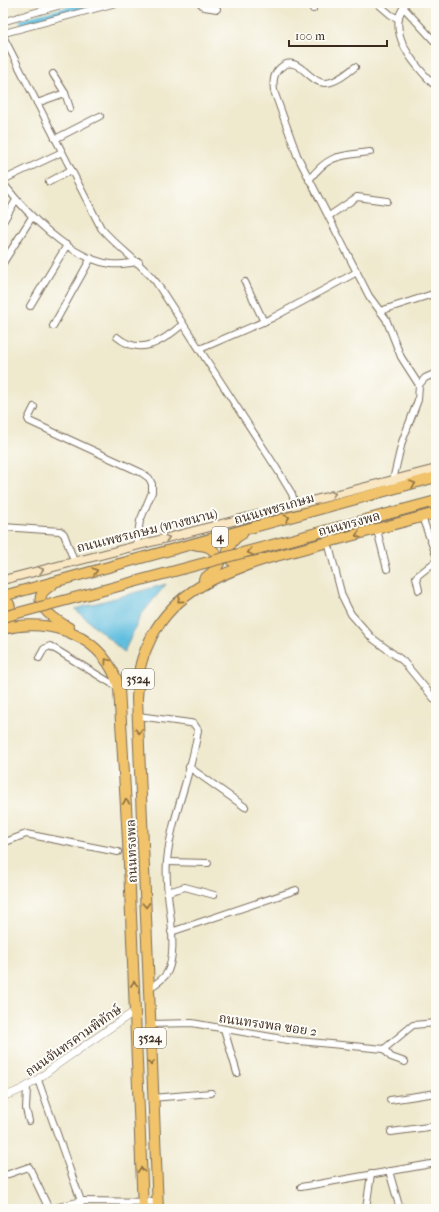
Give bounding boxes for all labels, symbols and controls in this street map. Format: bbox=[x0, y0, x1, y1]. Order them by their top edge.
scale bar bbox=[289, 22, 387, 48]
text: 100 m bbox=[295, 29, 325, 43]
one-way arrow bbox=[410, 480, 416, 488]
street label: ถนนเพชรเกษม bbox=[232, 490, 316, 527]
one-way arrow bbox=[330, 491, 336, 499]
street label: ถนนเพชรเกษม (ทางขนาน) bbox=[75, 506, 219, 555]
street label: ถนนทรงพล bbox=[316, 508, 382, 539]
one-way arrow bbox=[284, 514, 291, 523]
road number: 4 bbox=[212, 527, 228, 547]
one-way arrow bbox=[355, 530, 361, 538]
one-way arrow bbox=[163, 534, 170, 542]
one-way arrow bbox=[247, 547, 254, 556]
one-way arrow bbox=[37, 566, 44, 575]
one-way arrow bbox=[91, 568, 98, 576]
one-way arrow bbox=[178, 595, 185, 602]
one-way arrow bbox=[105, 659, 112, 666]
road number: 3524 bbox=[122, 669, 154, 689]
one-way arrow bbox=[135, 728, 144, 734]
one-way arrow bbox=[122, 799, 130, 805]
street label: ถนนทรงพล bbox=[123, 819, 140, 883]
one-way arrow bbox=[142, 902, 150, 908]
one-way arrow bbox=[130, 981, 138, 987]
street label: ถนนจันทรคามพิทักษ์ bbox=[22, 1002, 124, 1079]
street label: ถนนทรงพล ซอย 2 bbox=[218, 1010, 318, 1039]
road number: 3524 bbox=[134, 1028, 166, 1048]
one-way arrow bbox=[147, 1060, 155, 1066]
one-way arrow bbox=[136, 1167, 145, 1173]

